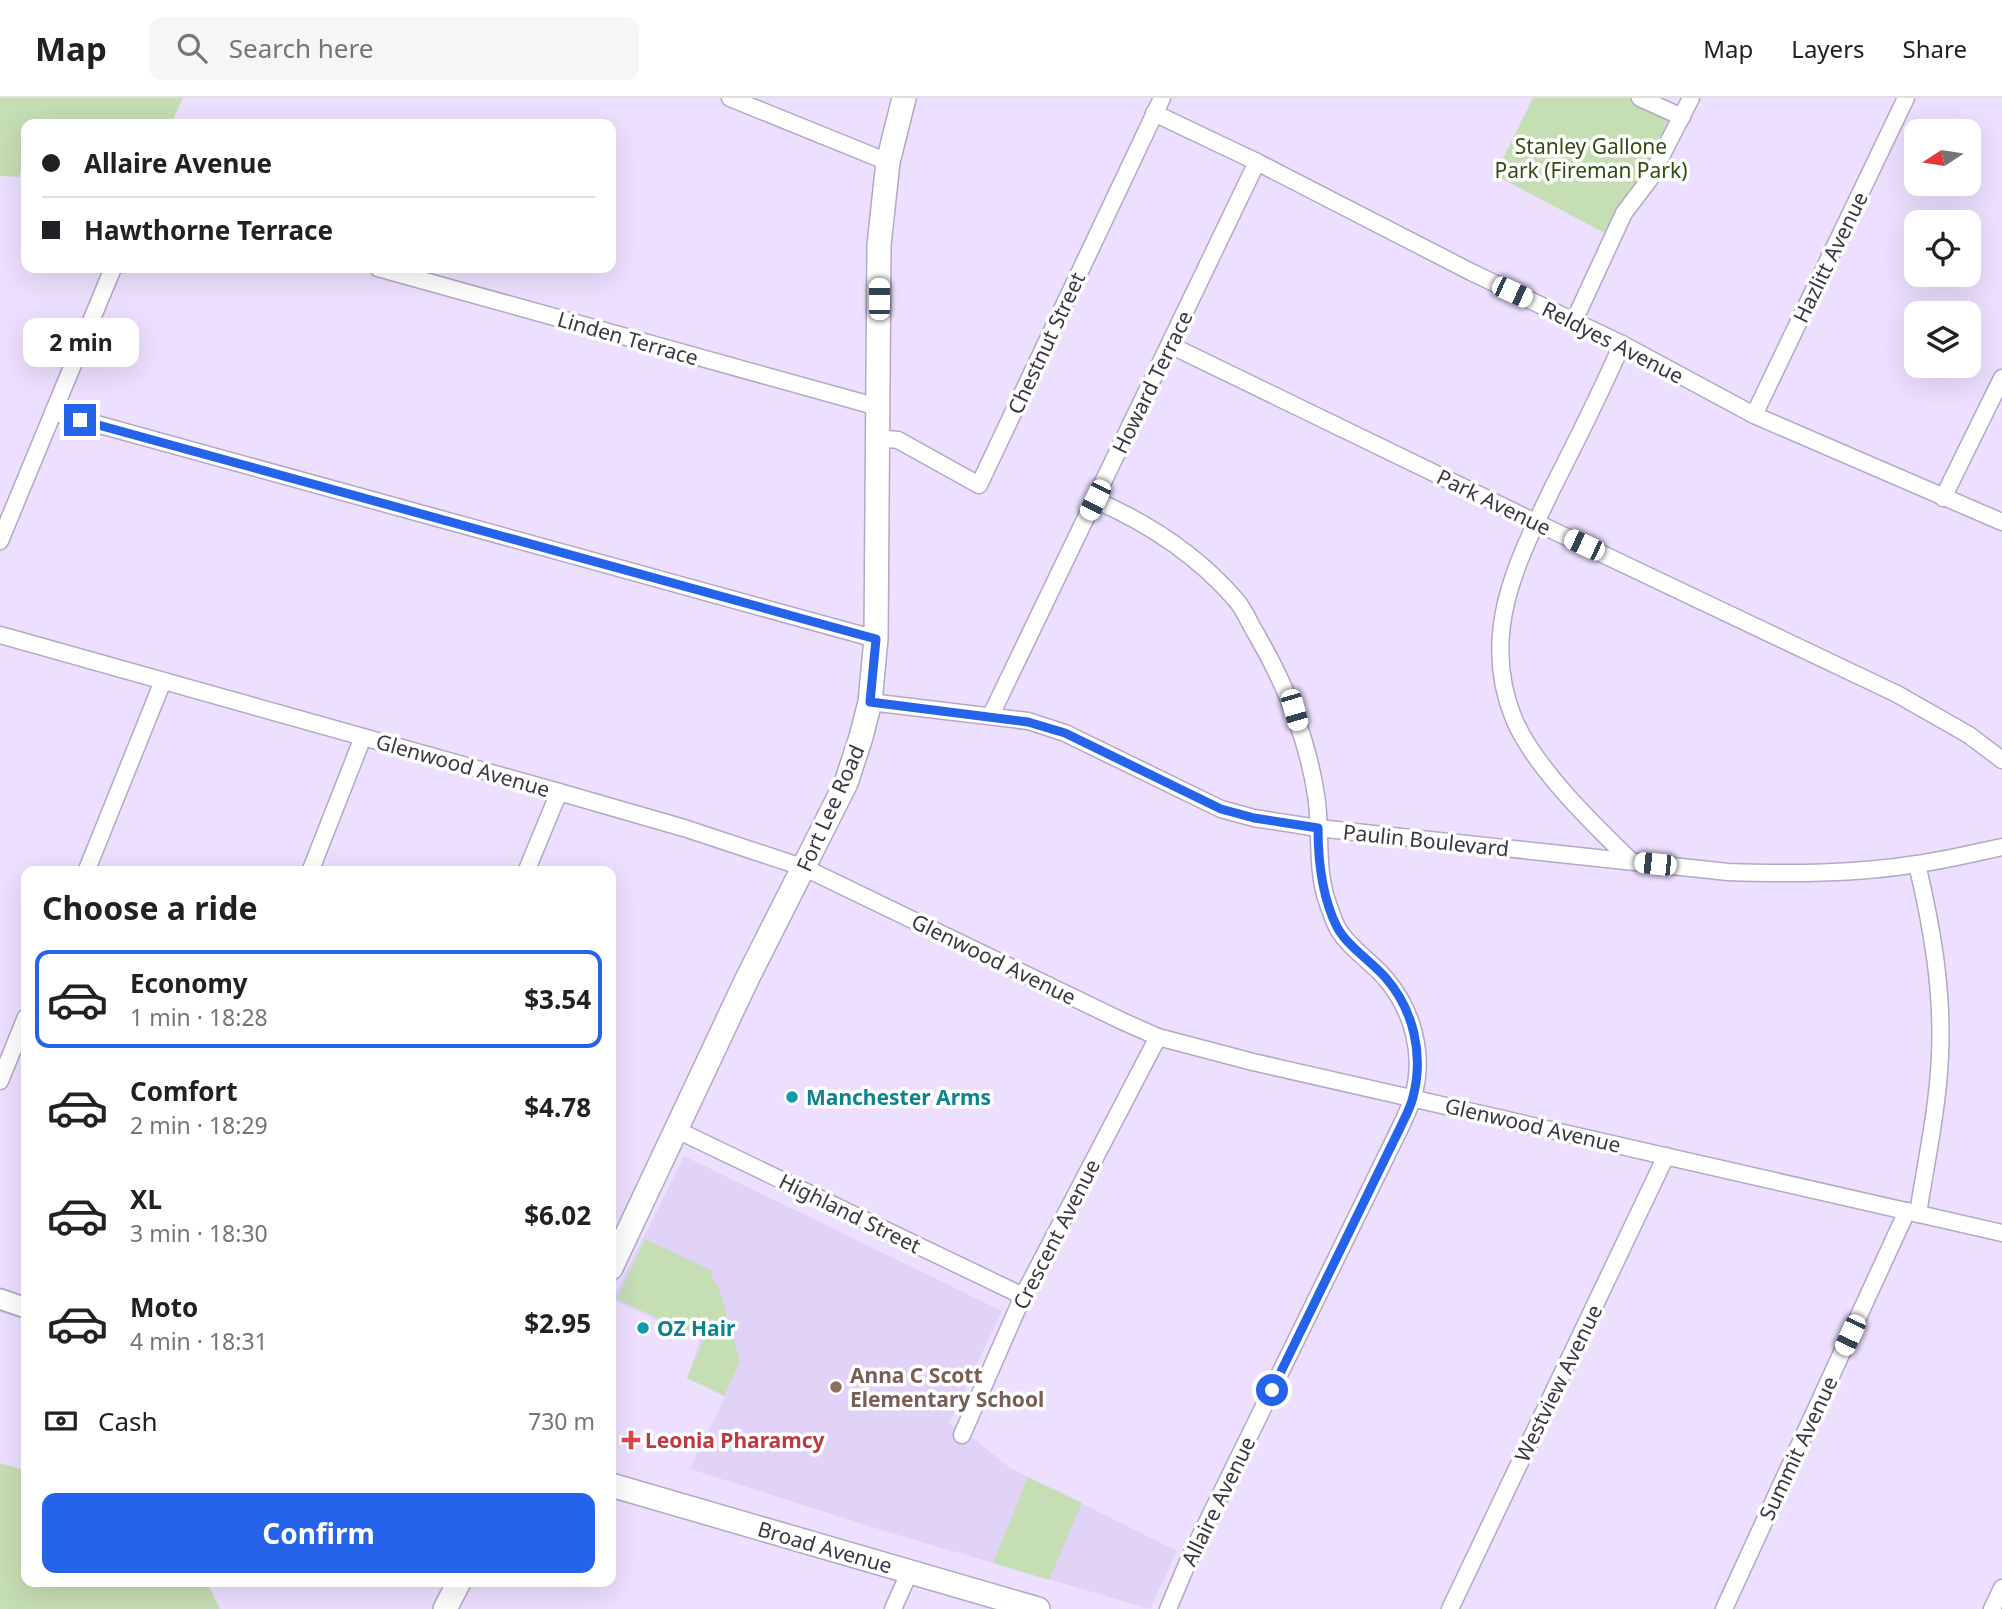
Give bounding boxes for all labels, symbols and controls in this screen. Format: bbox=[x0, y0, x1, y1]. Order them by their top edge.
search box bbox=[149, 17, 639, 80]
text: Map bbox=[35, 26, 107, 71]
icon: search bbox=[173, 29, 211, 67]
text: Search here bbox=[229, 30, 373, 66]
text: Map bbox=[1703, 32, 1753, 65]
text: Layers bbox=[1791, 32, 1865, 65]
text: Share bbox=[1903, 32, 1967, 65]
north arrow bbox=[1904, 119, 1981, 196]
map controls bbox=[1904, 119, 1981, 378]
park label: Stanley Gallone Park (Fireman Park) bbox=[1494, 132, 1688, 184]
text: Allaire Avenue bbox=[84, 145, 272, 181]
street label: Hazlitt Avenue bbox=[1786, 187, 1874, 327]
button: locate bbox=[1904, 210, 1981, 287]
text: Hawthorne Terrace bbox=[84, 212, 333, 248]
street label: Chestnut Street bbox=[1001, 267, 1091, 418]
car bbox=[1489, 274, 1536, 310]
car bbox=[869, 278, 890, 320]
street label: Reldyes Avenue bbox=[1538, 294, 1688, 390]
button: layers bbox=[1904, 301, 1981, 378]
street label: Linden Terrace bbox=[554, 305, 702, 371]
street label: Howard Terrace bbox=[1105, 306, 1199, 458]
callout: 2 min bbox=[22, 318, 138, 368]
text: 2 min bbox=[49, 326, 113, 358]
route end bbox=[64, 404, 96, 436]
street label: Park Avenue bbox=[1432, 462, 1556, 542]
car bbox=[1077, 477, 1114, 523]
car bbox=[1561, 527, 1608, 563]
car bbox=[1279, 687, 1310, 733]
street label: Glenwood Avenue bbox=[373, 727, 553, 803]
street label: Fort Lee Road bbox=[790, 740, 870, 876]
street label: Paulin Boulevard bbox=[1342, 817, 1510, 863]
car bbox=[1634, 851, 1677, 877]
text: Choose a ride bbox=[42, 886, 258, 929]
street label: Glenwood Avenue bbox=[907, 907, 1081, 1011]
text: Economy bbox=[130, 965, 248, 1001]
icon: car bbox=[46, 968, 109, 1031]
text: $3.54 bbox=[524, 981, 591, 1017]
text: 1 min · 18:28 bbox=[130, 1001, 268, 1033]
text: Comfort bbox=[130, 1073, 238, 1109]
icon: car bbox=[46, 1076, 109, 1139]
place label: Manchester Arms bbox=[806, 1083, 991, 1111]
text: $4.78 bbox=[524, 1089, 591, 1125]
marker: Manchester Arms bbox=[784, 1089, 800, 1105]
street label: Glenwood Avenue bbox=[1442, 1091, 1624, 1159]
text: 2 min · 18:29 bbox=[130, 1109, 268, 1141]
street label: Crescent Avenue bbox=[1006, 1154, 1106, 1314]
street label: Highland Street bbox=[775, 1167, 926, 1260]
text: XL bbox=[130, 1181, 162, 1217]
icon: car bbox=[46, 1184, 109, 1247]
text: $6.02 bbox=[524, 1197, 591, 1233]
text: 3 min · 18:30 bbox=[130, 1217, 268, 1249]
text: Moto bbox=[130, 1289, 198, 1325]
icon: car bbox=[46, 1292, 109, 1355]
street label: Westview Avenue bbox=[1508, 1300, 1608, 1466]
text: $2.95 bbox=[524, 1305, 591, 1341]
car bbox=[1832, 1312, 1869, 1358]
place label: OZ Hair bbox=[657, 1314, 736, 1342]
marker: OZ Hair bbox=[635, 1320, 651, 1336]
text: 4 min · 18:31 bbox=[130, 1325, 268, 1357]
place label: Anna C Scott Elementary School bbox=[850, 1361, 1044, 1413]
street label: Summit Avenue bbox=[1752, 1371, 1844, 1525]
route start bbox=[1256, 1374, 1288, 1406]
marker: Anna C Scott Elementary School bbox=[828, 1379, 844, 1395]
icon: cash bbox=[42, 1402, 80, 1440]
text: Cash bbox=[98, 1403, 158, 1439]
text: 730 m bbox=[528, 1405, 595, 1437]
place label: Leonia Pharamcy bbox=[645, 1426, 825, 1454]
marker: Leonia Pharamcy bbox=[623, 1432, 639, 1448]
street label: Allaire Avenue bbox=[1175, 1432, 1261, 1570]
button: Confirm bbox=[42, 1493, 595, 1573]
street label: Broad Avenue bbox=[755, 1514, 895, 1580]

